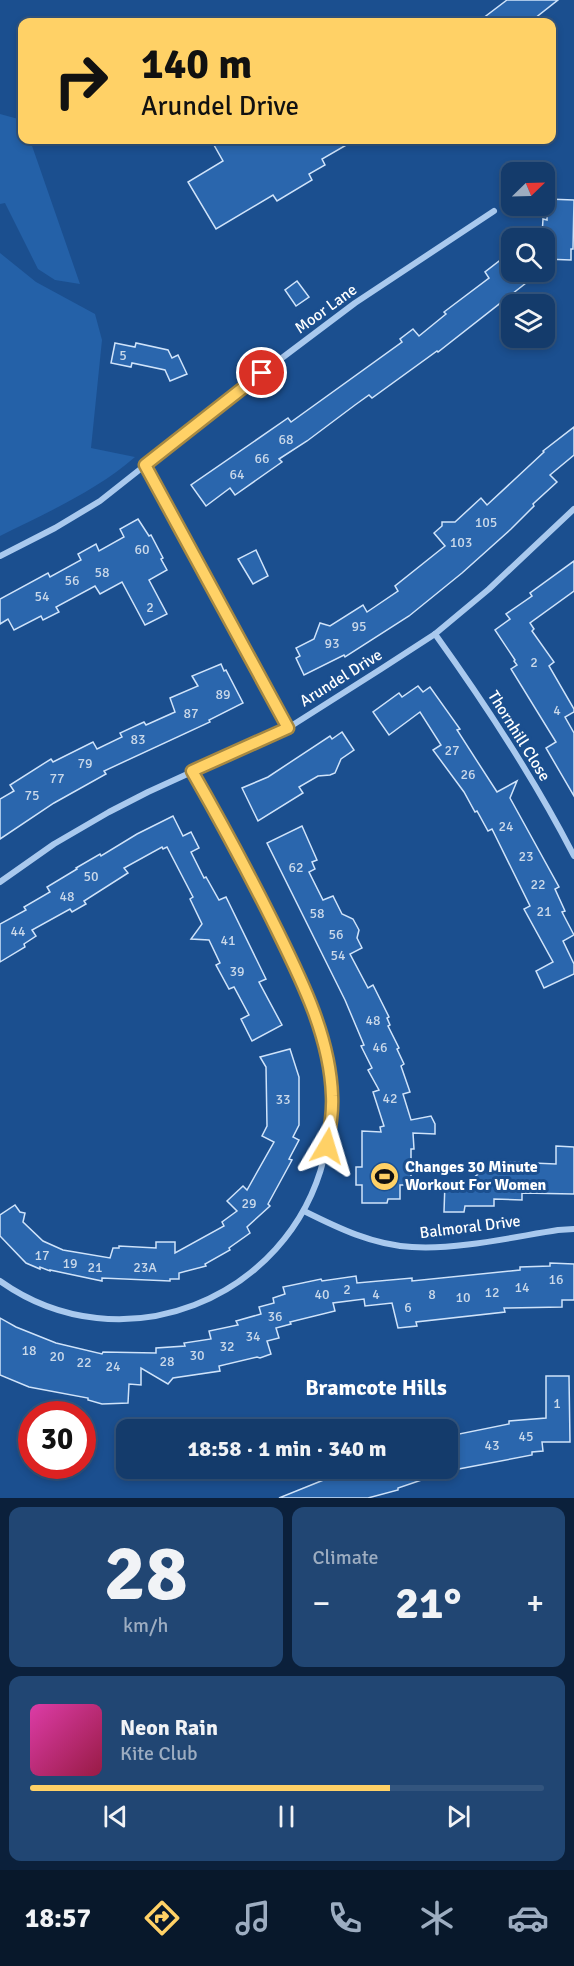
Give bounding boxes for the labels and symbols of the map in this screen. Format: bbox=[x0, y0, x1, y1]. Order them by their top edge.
north arrow bbox=[501, 162, 555, 216]
street label: Moor Lane bbox=[291, 280, 361, 338]
house number: 5 bbox=[119, 347, 127, 364]
pin bbox=[236, 347, 287, 398]
house number: 68 bbox=[278, 431, 294, 448]
house number: 66 bbox=[254, 450, 270, 467]
house number: 64 bbox=[229, 466, 245, 483]
house number: 105 bbox=[475, 514, 497, 531]
house number: 103 bbox=[450, 534, 472, 551]
house number: 60 bbox=[134, 541, 150, 558]
house number: 58 bbox=[94, 564, 110, 581]
house number: 56 bbox=[64, 572, 80, 589]
house number: 54 bbox=[34, 588, 50, 605]
house number: 2 bbox=[146, 599, 154, 616]
house number: 95 bbox=[351, 618, 367, 635]
house number: 93 bbox=[324, 635, 340, 652]
street label: Arundel Drive bbox=[296, 645, 386, 711]
house number: 2 bbox=[530, 654, 538, 671]
house number: 89 bbox=[215, 686, 231, 703]
street label: Thornhill Close bbox=[483, 687, 555, 785]
house number: 4 bbox=[553, 702, 561, 719]
house number: 87 bbox=[183, 705, 199, 722]
house number: 83 bbox=[130, 731, 146, 748]
house number: 27 bbox=[444, 742, 460, 759]
house number: 79 bbox=[77, 755, 93, 772]
house number: 26 bbox=[460, 766, 476, 783]
house number: 77 bbox=[49, 770, 65, 787]
house number: 75 bbox=[24, 787, 40, 804]
house number: 24 bbox=[498, 818, 514, 835]
house number: 23 bbox=[518, 848, 534, 865]
house number: 62 bbox=[288, 859, 304, 876]
house number: 50 bbox=[83, 868, 99, 885]
house number: 22 bbox=[530, 876, 546, 893]
house number: 48 bbox=[59, 888, 75, 905]
house number: 21 bbox=[536, 903, 552, 920]
house number: 58 bbox=[309, 905, 325, 922]
house number: 44 bbox=[10, 923, 26, 940]
house number: 56 bbox=[328, 926, 344, 943]
house number: 41 bbox=[220, 932, 236, 949]
house number: 54 bbox=[330, 947, 346, 964]
house number: 39 bbox=[229, 963, 245, 980]
house number: 48 bbox=[365, 1012, 381, 1029]
house number: 46 bbox=[372, 1039, 388, 1056]
house number: 42 bbox=[382, 1090, 398, 1107]
house number: 33 bbox=[275, 1091, 291, 1108]
position arrow bbox=[295, 1114, 359, 1178]
place label: Changes 30 Minute Workout For Women bbox=[405, 1157, 547, 1195]
sports icon: Changes 30 Minute Workout For Women bbox=[368, 1160, 400, 1192]
house number: 29 bbox=[241, 1195, 257, 1212]
street label: Balmoral Drive bbox=[418, 1211, 522, 1243]
house number: 17 bbox=[34, 1247, 50, 1264]
house number: 19 bbox=[62, 1255, 78, 1272]
house number: 21 bbox=[87, 1259, 103, 1276]
house number: 23A bbox=[133, 1259, 157, 1276]
house number: 16 bbox=[548, 1271, 564, 1288]
house number: 14 bbox=[514, 1279, 530, 1296]
house number: 2 bbox=[343, 1281, 351, 1298]
house number: 12 bbox=[484, 1284, 500, 1301]
house number: 40 bbox=[314, 1286, 330, 1303]
house number: 4 bbox=[372, 1286, 380, 1303]
house number: 8 bbox=[428, 1286, 436, 1303]
house number: 10 bbox=[455, 1289, 471, 1306]
house number: 6 bbox=[404, 1299, 412, 1316]
house number: 36 bbox=[267, 1308, 283, 1325]
house number: 34 bbox=[245, 1328, 261, 1345]
house number: 32 bbox=[219, 1338, 235, 1355]
house number: 18 bbox=[21, 1342, 37, 1359]
house number: 30 bbox=[189, 1347, 205, 1364]
house number: 20 bbox=[49, 1348, 65, 1365]
house number: 28 bbox=[159, 1353, 175, 1370]
house number: 22 bbox=[76, 1354, 92, 1371]
house number: 24 bbox=[105, 1358, 121, 1375]
district label: Bramcote Hills bbox=[305, 1374, 447, 1401]
house number: 1 bbox=[553, 1395, 561, 1412]
speed limit sign: 30 bbox=[18, 1401, 96, 1479]
house number: 45 bbox=[518, 1428, 534, 1445]
house number: 43 bbox=[484, 1437, 500, 1454]

